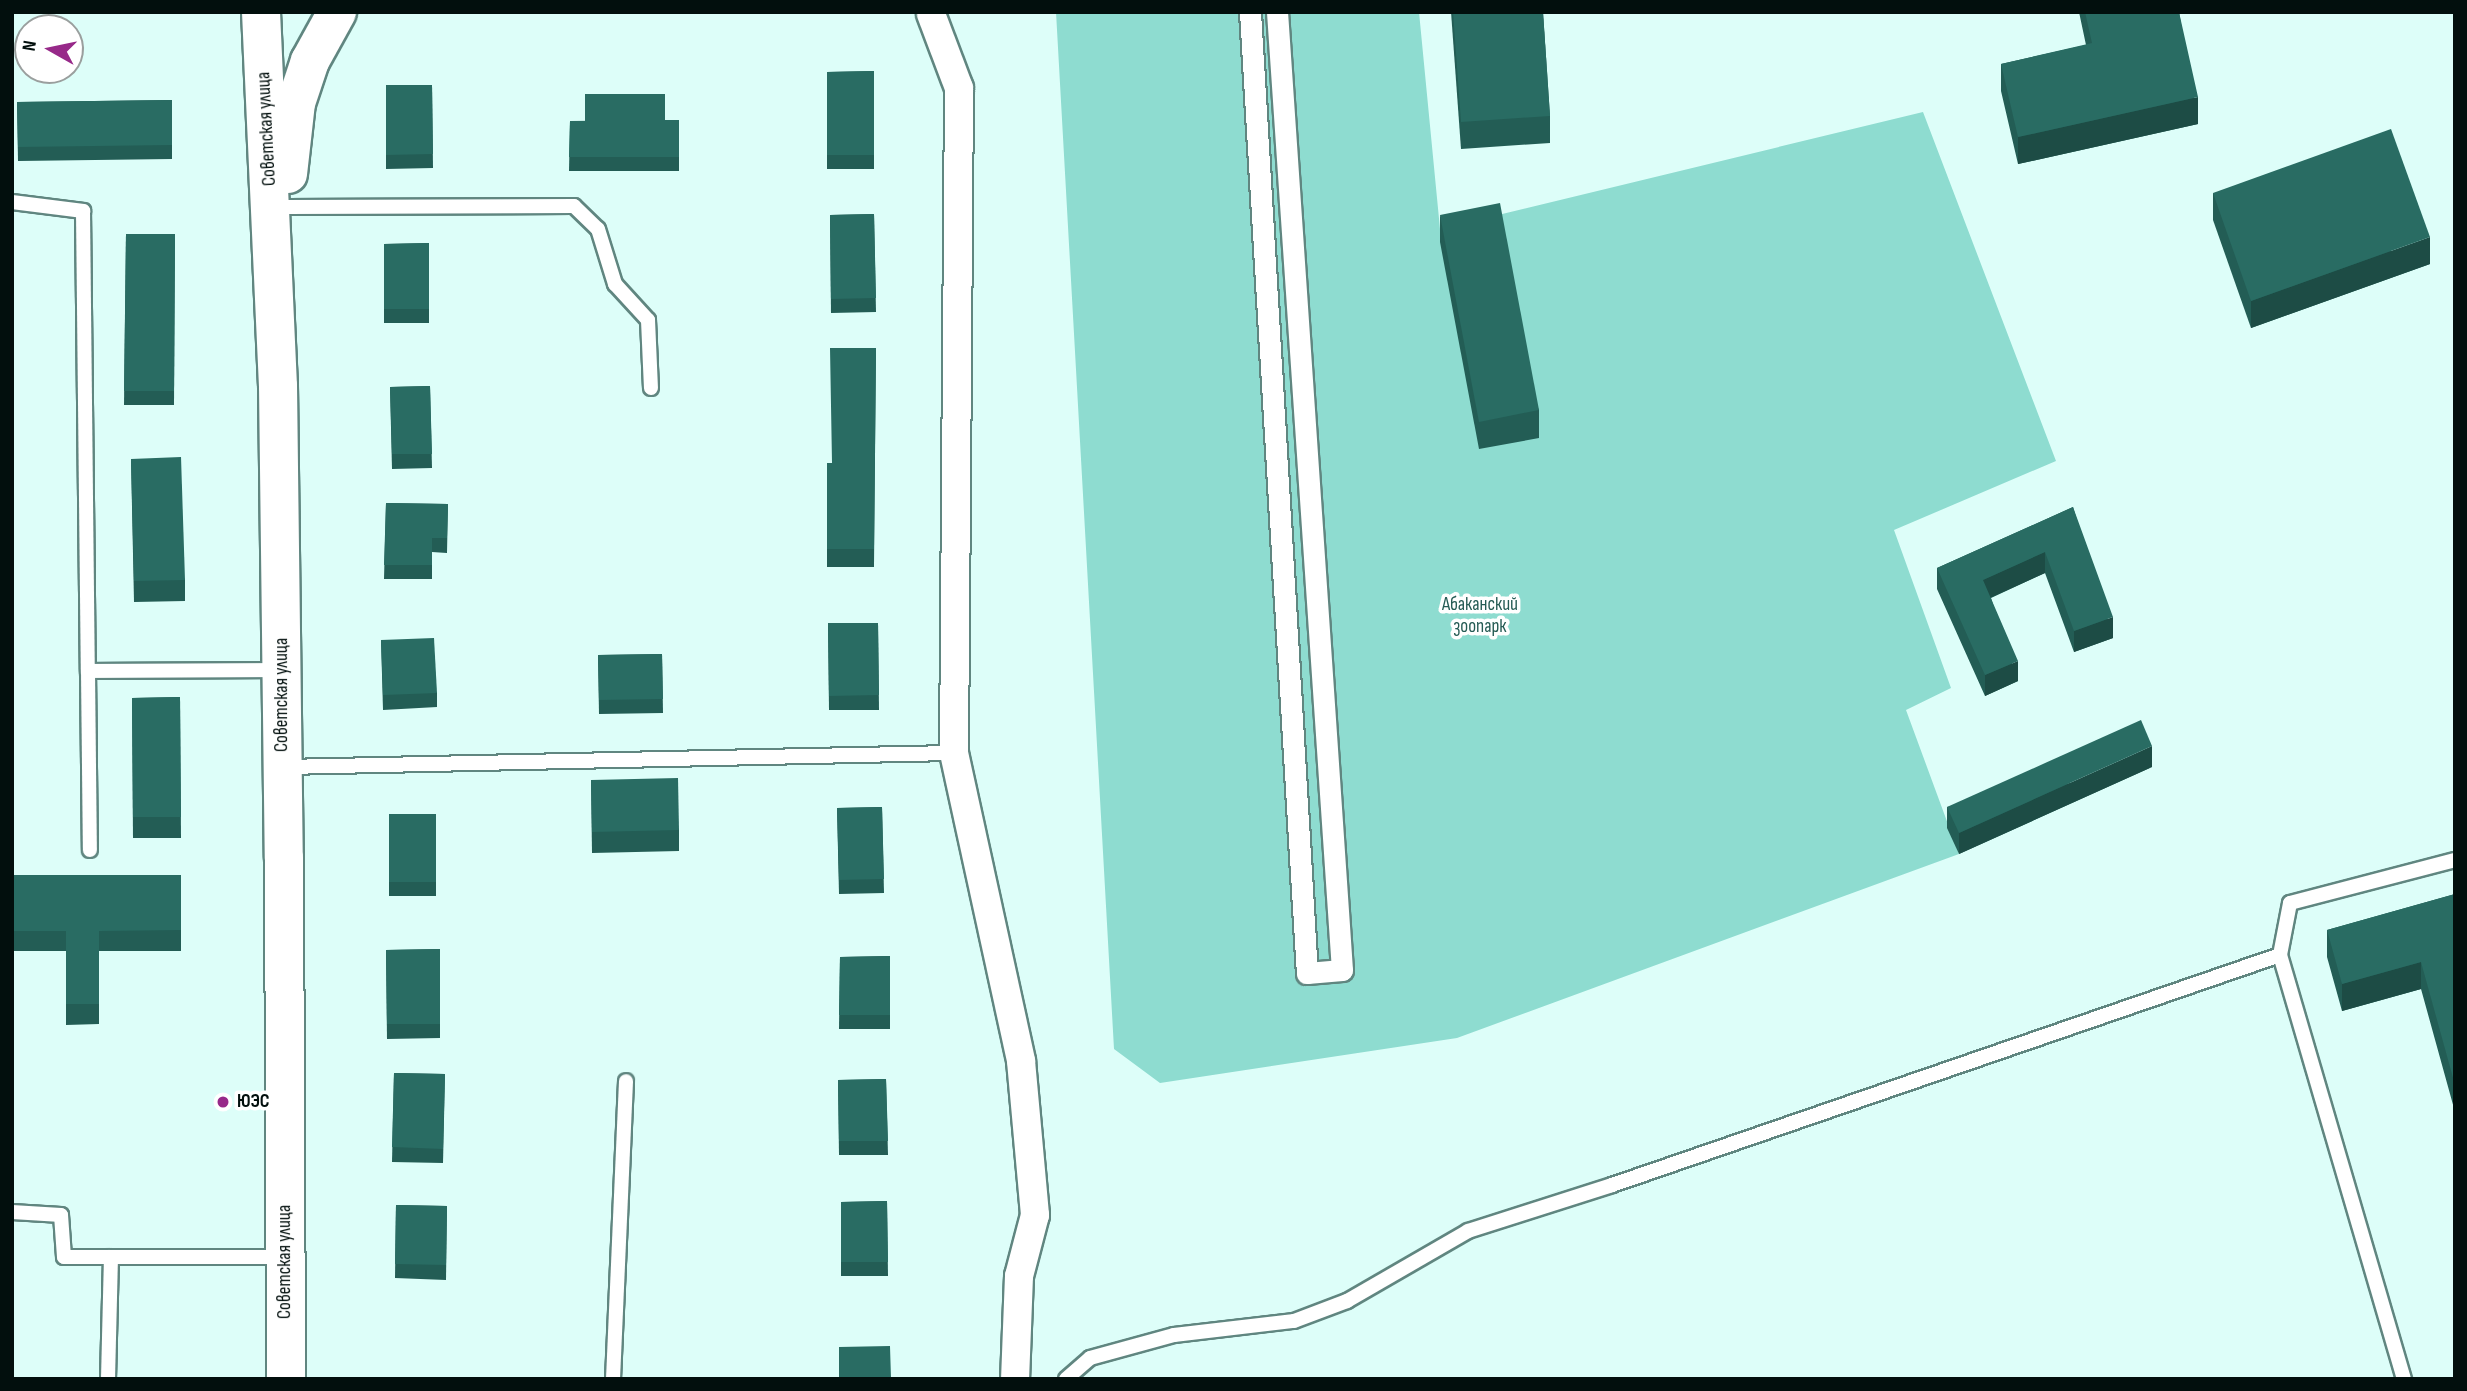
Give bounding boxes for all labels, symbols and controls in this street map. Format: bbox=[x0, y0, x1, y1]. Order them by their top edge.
north arrow bbox=[14, 14, 84, 84]
text: N bbox=[18, 39, 42, 53]
street label: Советская улица bbox=[253, 71, 281, 187]
park label: Абаканский зоопарк bbox=[1442, 594, 1518, 638]
street label: Советская улица bbox=[271, 638, 293, 752]
place label: ЮЭС bbox=[237, 1091, 270, 1113]
marker: ЮЭС bbox=[215, 1094, 231, 1110]
street label: Советская улица bbox=[274, 1205, 296, 1319]

